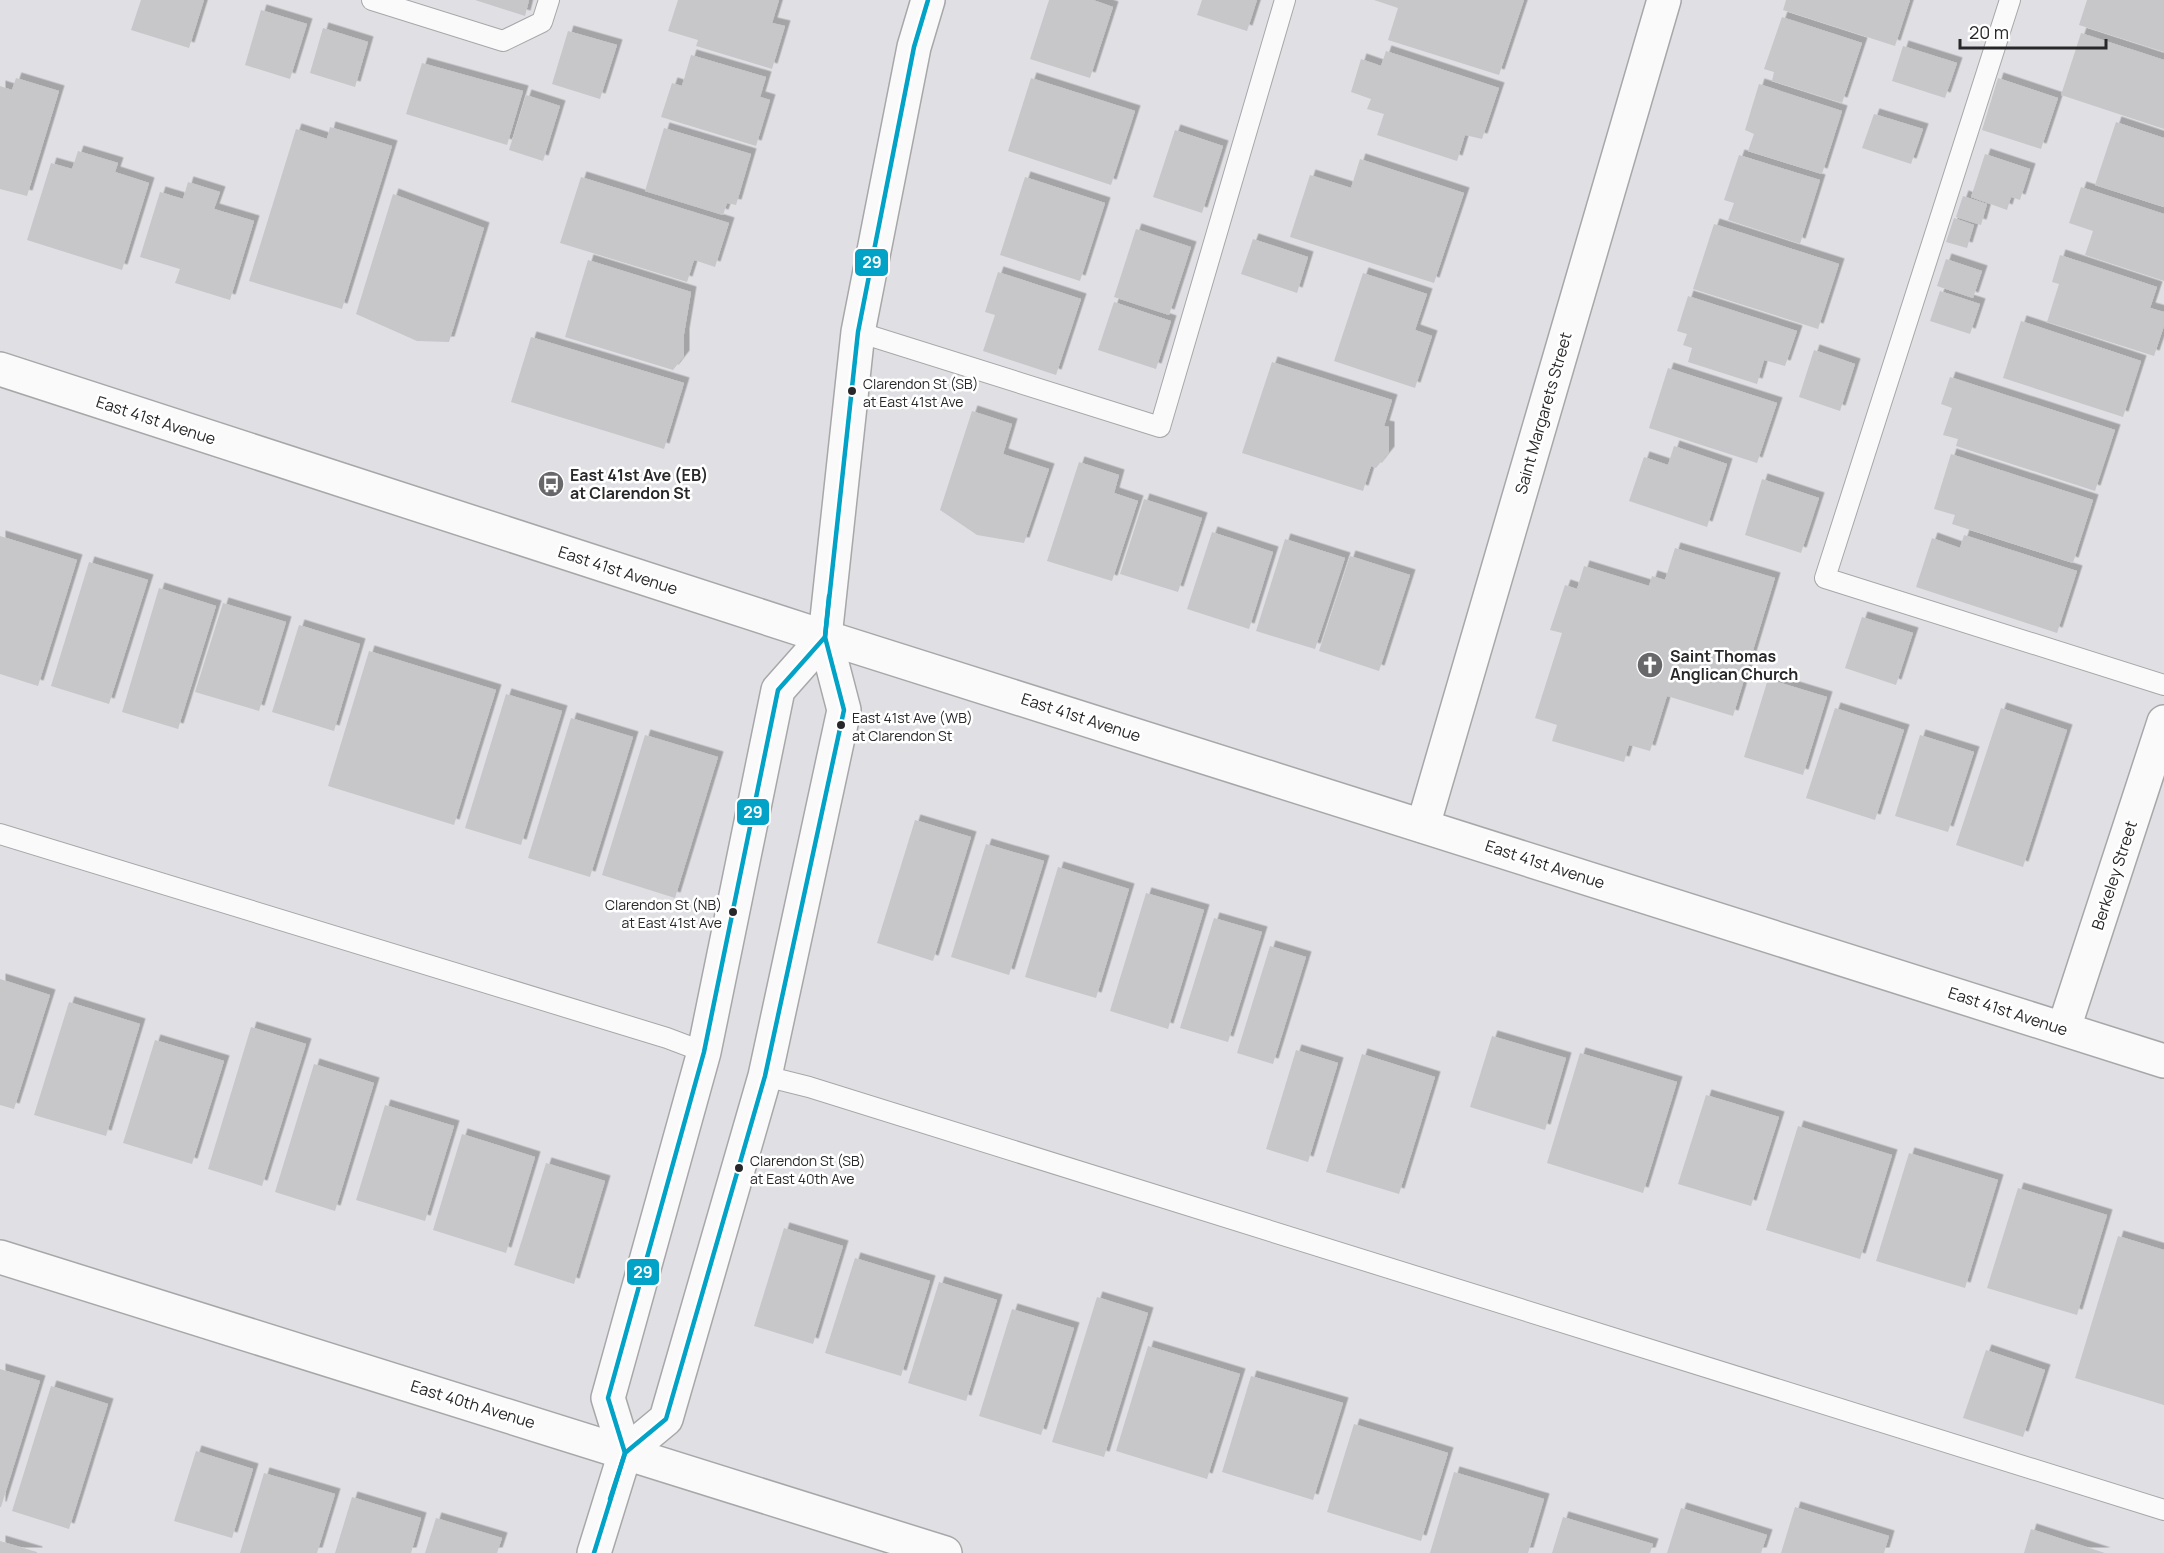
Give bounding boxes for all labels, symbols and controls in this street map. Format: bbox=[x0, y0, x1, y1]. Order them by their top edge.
scale bar bbox=[1960, 12, 2106, 50]
text: 20 m bbox=[1969, 20, 2009, 44]
line badge: 29 bbox=[854, 248, 889, 277]
text: 29 bbox=[862, 251, 882, 273]
street label: Saint Margarets Street bbox=[1509, 329, 1577, 497]
place label: Clarendon St (SB) at East 41st Ave bbox=[863, 374, 979, 411]
marker: Clarendon St (SB) at East 41st Ave bbox=[846, 385, 858, 397]
street label: East 41st Avenue bbox=[93, 390, 219, 450]
place label: East 41st Ave (EB) at Clarendon St bbox=[570, 464, 708, 504]
bus stop icon: East 41st Ave (EB) at Clarendon St bbox=[536, 469, 566, 499]
street label: East 41st Avenue bbox=[555, 540, 681, 600]
place label: Saint Thomas Anglican Church bbox=[1670, 645, 1798, 685]
church icon: Saint Thomas Anglican Church bbox=[1635, 650, 1665, 680]
street label: East 41st Avenue bbox=[1018, 687, 1144, 747]
place label: East 41st Ave (WB) at Clarendon St bbox=[852, 708, 973, 745]
marker: East 41st Ave (WB) at Clarendon St bbox=[835, 719, 847, 731]
line badge: 29 bbox=[736, 798, 770, 826]
text: 29 bbox=[743, 801, 763, 823]
street label: Berkeley Street bbox=[2086, 818, 2142, 932]
street label: East 41st Avenue bbox=[1482, 834, 1608, 894]
place label: Clarendon St (NB) at East 41st Ave bbox=[605, 895, 722, 932]
marker: Clarendon St (NB) at East 41st Ave bbox=[727, 906, 739, 918]
street label: East 41st Avenue bbox=[1945, 981, 2071, 1041]
place label: Clarendon St (SB) at East 40th Ave bbox=[750, 1151, 866, 1188]
marker: Clarendon St (SB) at East 40th Ave bbox=[733, 1162, 745, 1174]
line badge: 29 bbox=[626, 1258, 660, 1286]
text: 29 bbox=[633, 1261, 653, 1283]
street label: East 40th Avenue bbox=[408, 1375, 538, 1433]

